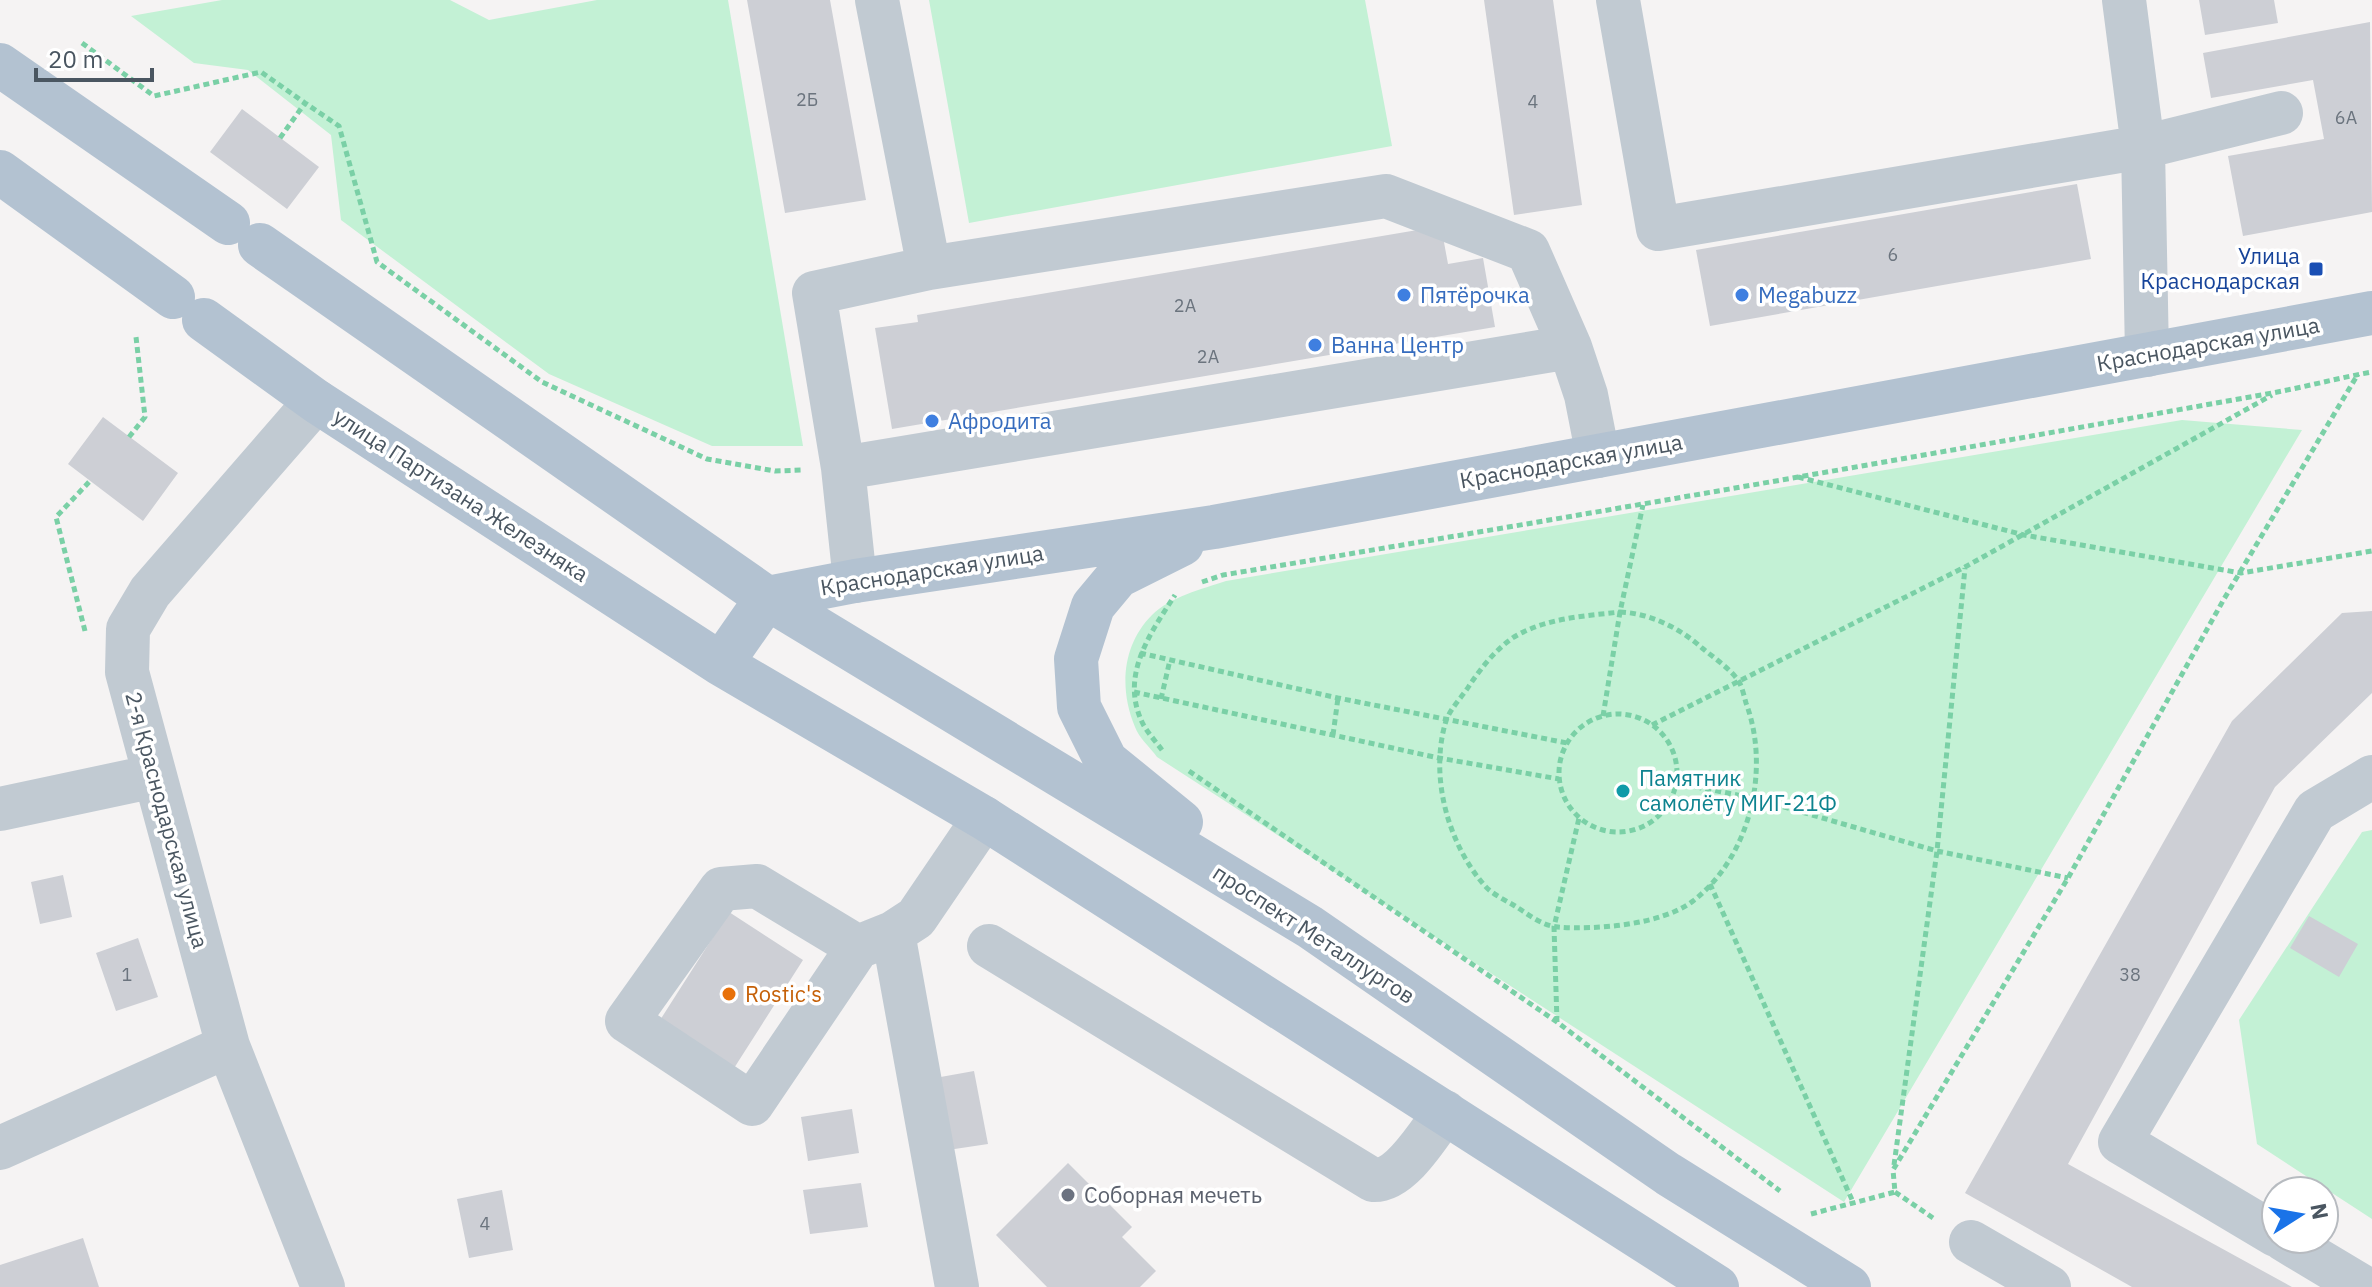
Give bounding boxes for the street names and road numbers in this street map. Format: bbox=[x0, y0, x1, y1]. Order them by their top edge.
street label: Краснодарская улица bbox=[2094, 310, 2322, 377]
street label: улица Партизана Железняка bbox=[328, 401, 595, 588]
street label: Краснодарская улица bbox=[1457, 427, 1685, 494]
street label: Краснодарская улица bbox=[818, 538, 1046, 601]
street label: 2-я Краснодарская улица bbox=[119, 688, 216, 952]
street label: проспект Металлургов bbox=[1208, 857, 1421, 1010]

